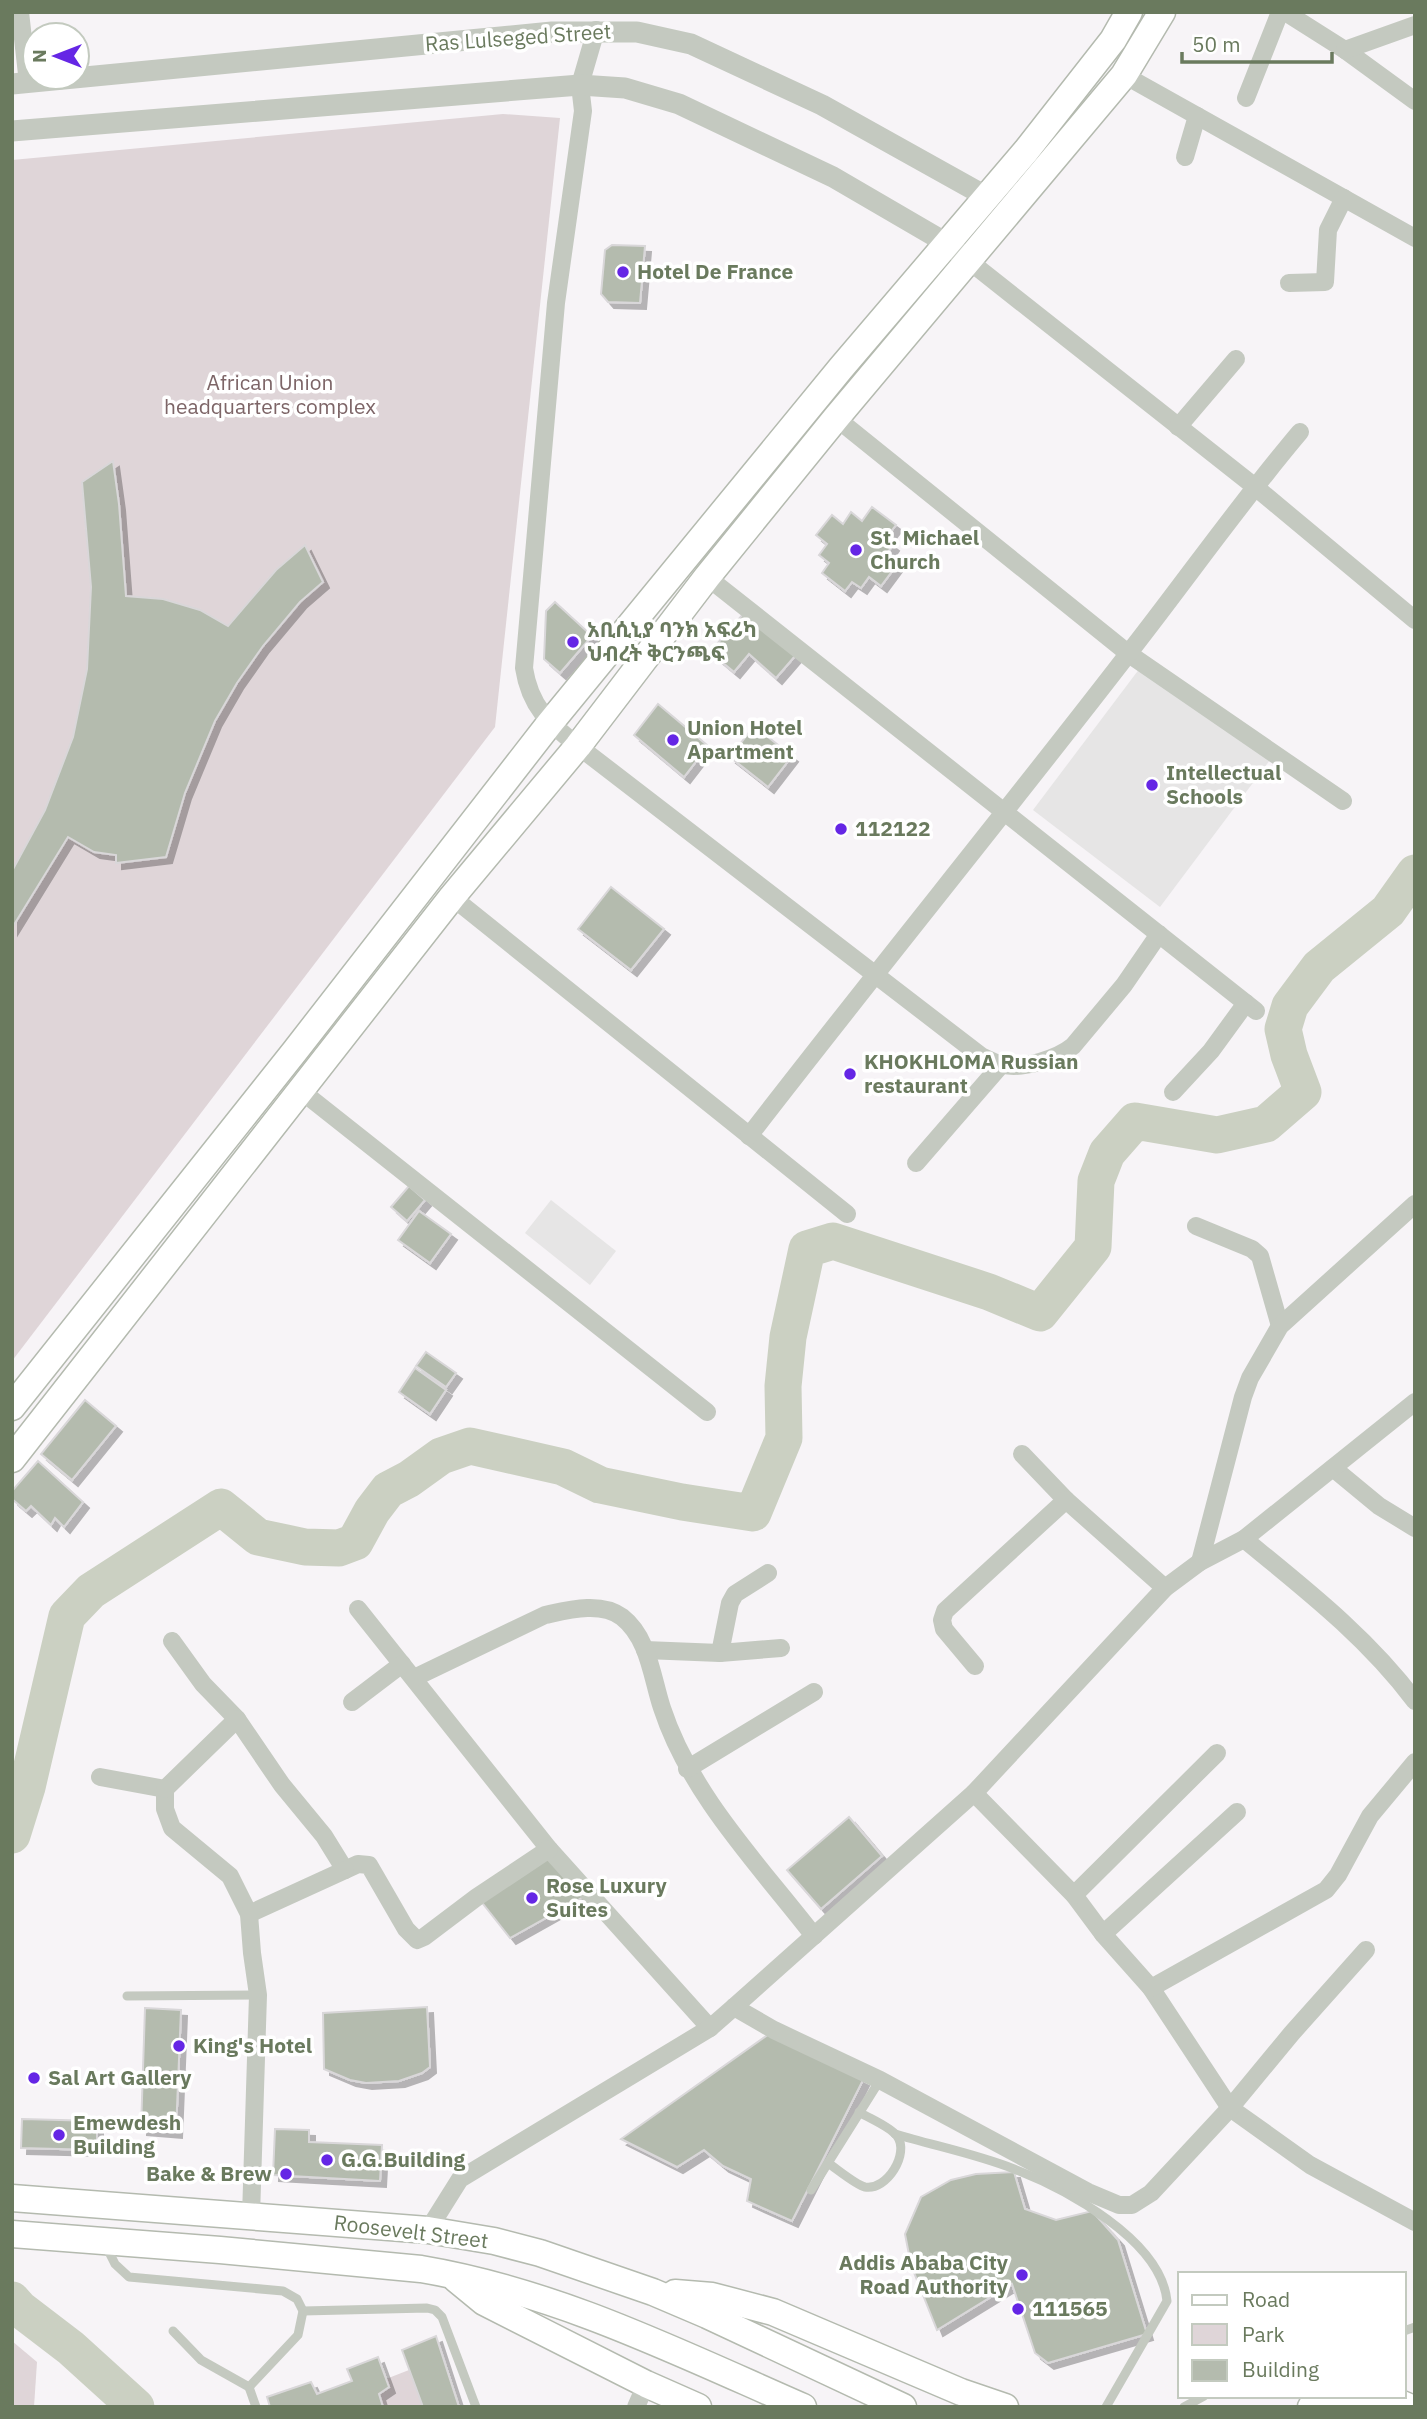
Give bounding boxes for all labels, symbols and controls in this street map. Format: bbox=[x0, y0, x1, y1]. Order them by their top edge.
street label: Ras Lulseged Street bbox=[424, 17, 612, 57]
north arrow bbox=[21, 21, 91, 91]
scale bar bbox=[1182, 21, 1332, 65]
text: 50 m bbox=[1192, 30, 1241, 58]
text: N bbox=[27, 49, 51, 63]
place label: Hotel De France bbox=[637, 257, 793, 285]
marker: Hotel De France bbox=[615, 264, 631, 280]
park label: African Union headquarters complex bbox=[164, 368, 376, 420]
place label: St. Michael Church bbox=[870, 523, 979, 575]
marker: St. Michael Church bbox=[848, 542, 864, 558]
place label: አቢሲኒያ ባንክ አፍሪካ ህብረት ቅርንጫፍ bbox=[587, 615, 757, 667]
marker: አቢሲኒያ ባንክ አፍሪካ ህብረት ቅርንጫፍ bbox=[565, 634, 581, 650]
place label: Union Hotel Apartment bbox=[687, 713, 802, 765]
marker: Union Hotel Apartment bbox=[665, 732, 681, 748]
place label: Intellectual Schools bbox=[1166, 758, 1281, 810]
marker: Intellectual Schools bbox=[1144, 777, 1160, 793]
place label: 112122 bbox=[855, 814, 931, 842]
marker: 112122 bbox=[833, 821, 849, 837]
place label: KHOKHLOMA Russian restaurant bbox=[864, 1047, 1079, 1099]
marker: KHOKHLOMA Russian restaurant bbox=[842, 1066, 858, 1082]
place label: Rose Luxury Suites bbox=[546, 1871, 667, 1923]
marker: Rose Luxury Suites bbox=[524, 1890, 540, 1906]
place label: King's Hotel bbox=[193, 2031, 312, 2059]
marker: King's Hotel bbox=[171, 2038, 187, 2054]
place label: Sal Art Gallery bbox=[48, 2063, 192, 2091]
marker: Sal Art Gallery bbox=[26, 2070, 42, 2086]
place label: Emewdesh Building bbox=[73, 2108, 181, 2160]
marker: Emewdesh Building bbox=[51, 2127, 67, 2143]
place label: G.G.Building bbox=[341, 2145, 466, 2173]
marker: G.G.Building bbox=[319, 2152, 335, 2168]
place label: Bake & Brew bbox=[146, 2159, 272, 2187]
marker: Bake & Brew bbox=[278, 2166, 294, 2182]
street label: Roosevelt Street bbox=[332, 2208, 490, 2254]
place label: Addis Ababa City Road Authority bbox=[839, 2248, 1009, 2300]
marker: Addis Ababa City Road Authority bbox=[1014, 2267, 1030, 2283]
legend bbox=[1178, 2272, 1406, 2398]
text: Road bbox=[1242, 2285, 1290, 2313]
place label: 111565 bbox=[1032, 2294, 1108, 2322]
marker: 111565 bbox=[1010, 2301, 1026, 2317]
text: Park bbox=[1242, 2320, 1285, 2348]
text: Building bbox=[1242, 2355, 1319, 2383]

